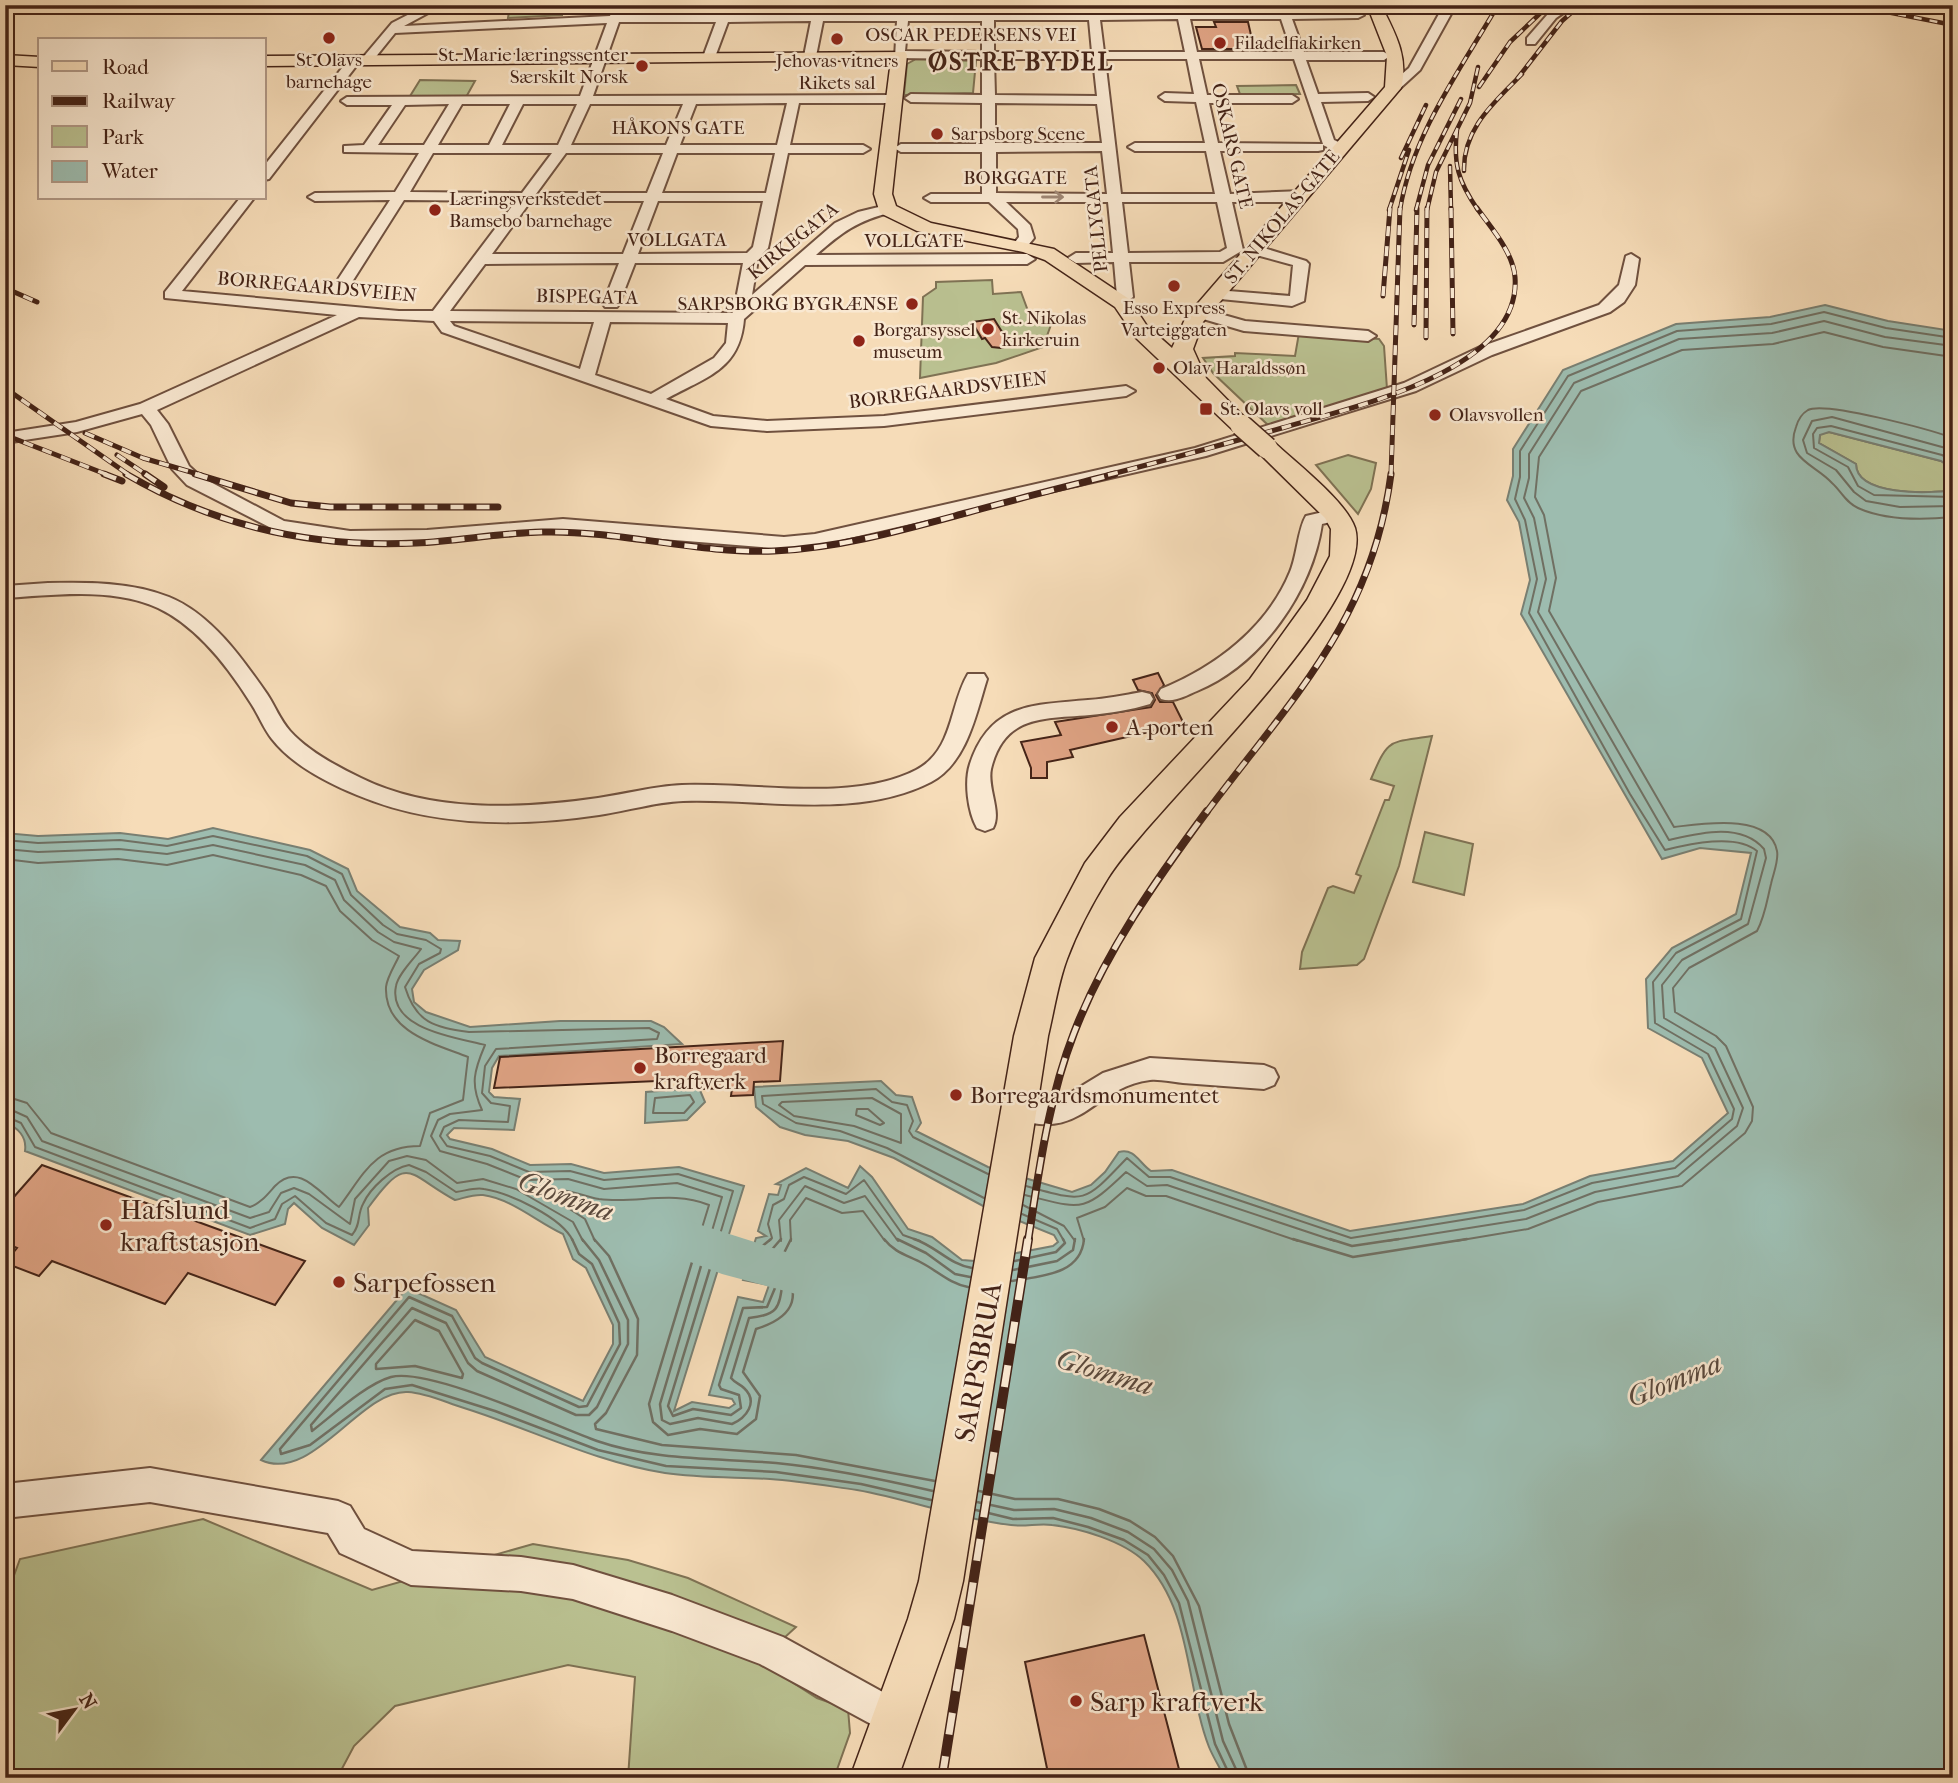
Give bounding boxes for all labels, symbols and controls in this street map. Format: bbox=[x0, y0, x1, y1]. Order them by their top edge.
street label: OSCAR PEDERSENS VEI bbox=[865, 24, 1077, 46]
marker: St Olavs barnehage bbox=[321, 30, 337, 46]
marker: Jehovas vitners Rikets sal bbox=[829, 31, 845, 47]
place label: Filadelfiakirken bbox=[1234, 32, 1361, 54]
marker: Filadelfiakirken bbox=[1212, 35, 1228, 51]
legend bbox=[38, 38, 266, 200]
place label: St. Marie læringssenter Særskilt Norsk bbox=[438, 44, 629, 88]
district label: ØSTRE BYDEL bbox=[928, 48, 1114, 76]
place label: St Olavs barnehage bbox=[285, 49, 372, 93]
place label: Jehovas vitners Rikets sal bbox=[774, 50, 898, 94]
text: Road bbox=[102, 55, 149, 79]
marker: St. Marie læringssenter Særskilt Norsk bbox=[634, 58, 650, 74]
street label: OSKARS GATE bbox=[1207, 81, 1257, 211]
text: Railway bbox=[102, 89, 176, 113]
street label: HÅKONS GATE bbox=[611, 117, 745, 139]
place label: Sarpsborg Scene bbox=[951, 123, 1085, 145]
text: Park bbox=[102, 125, 144, 149]
marker: Sarpsborg Scene bbox=[929, 126, 945, 142]
street label: ST. NIKOLAS-GATE bbox=[1220, 145, 1345, 288]
text: Water bbox=[101, 159, 158, 183]
street label: PELLYGATA bbox=[1079, 164, 1113, 274]
street label: BORGGATE bbox=[963, 167, 1067, 189]
place label: Læringsverkstedet Bamsebo barnehage bbox=[449, 188, 612, 232]
one-way arrow bbox=[1041, 191, 1064, 204]
street label: KIRKEGATA bbox=[743, 197, 843, 284]
marker: Læringsverkstedet Bamsebo barnehage bbox=[427, 202, 443, 218]
street label: VOLLGATA bbox=[626, 229, 727, 251]
street label: VOLLGATE bbox=[863, 230, 964, 252]
street label: BORREGAARDSVEIEN bbox=[216, 267, 418, 307]
marker: Esso Express Varteiggaten bbox=[1166, 278, 1182, 294]
street label: BISPEGATA bbox=[536, 285, 639, 309]
place label: SARPSBORG BYGRÆNSE bbox=[677, 293, 898, 315]
marker: SARPSBORG BYGRÆNSE bbox=[904, 296, 920, 312]
place label: Esso Express Varteiggaten bbox=[1120, 297, 1227, 341]
place label: St. Nikolas kirkeruin bbox=[1002, 307, 1086, 351]
place label: Borgarsyssel museum bbox=[873, 319, 975, 363]
marker: St. Nikolas kirkeruin bbox=[980, 321, 996, 337]
marker: Borgarsyssel museum bbox=[851, 333, 867, 349]
place label: Olav Haraldssøn bbox=[1173, 357, 1306, 379]
marker: Olav Haraldssøn bbox=[1151, 360, 1167, 376]
street label: BORREGAARDSVEIEN bbox=[847, 367, 1049, 413]
place label: St. Olavs voll bbox=[1220, 398, 1323, 420]
marker: St. Olavs voll bbox=[1198, 401, 1214, 417]
place label: Olavsvollen bbox=[1449, 404, 1544, 426]
marker: Olavsvollen bbox=[1427, 407, 1443, 423]
place label: A-porten bbox=[1125, 714, 1214, 741]
marker: A-porten bbox=[1104, 719, 1120, 735]
place label: Borregaard kraftverk bbox=[654, 1042, 767, 1095]
marker: Borregaard kraftverk bbox=[632, 1060, 648, 1076]
place label: Borregaardsmonumentet bbox=[970, 1082, 1219, 1109]
marker: Borregaardsmonumentet bbox=[948, 1087, 964, 1103]
water label: Glomma bbox=[514, 1164, 618, 1228]
place label: Hafslund kraftstasjon bbox=[120, 1193, 260, 1258]
marker: Hafslund kraftstasjon bbox=[98, 1217, 114, 1233]
place label: Sarpefossen bbox=[353, 1266, 496, 1299]
marker: Sarpefossen bbox=[331, 1274, 347, 1290]
street label: SARPSBRUA bbox=[948, 1279, 1008, 1444]
water label: Glomma bbox=[1053, 1342, 1157, 1402]
water label: Glomma bbox=[1622, 1346, 1726, 1414]
north arrow bbox=[38, 1674, 108, 1744]
place label: Sarp kraftverk bbox=[1090, 1685, 1264, 1718]
text: N bbox=[74, 1690, 101, 1714]
marker: Sarp kraftverk bbox=[1068, 1693, 1084, 1709]

